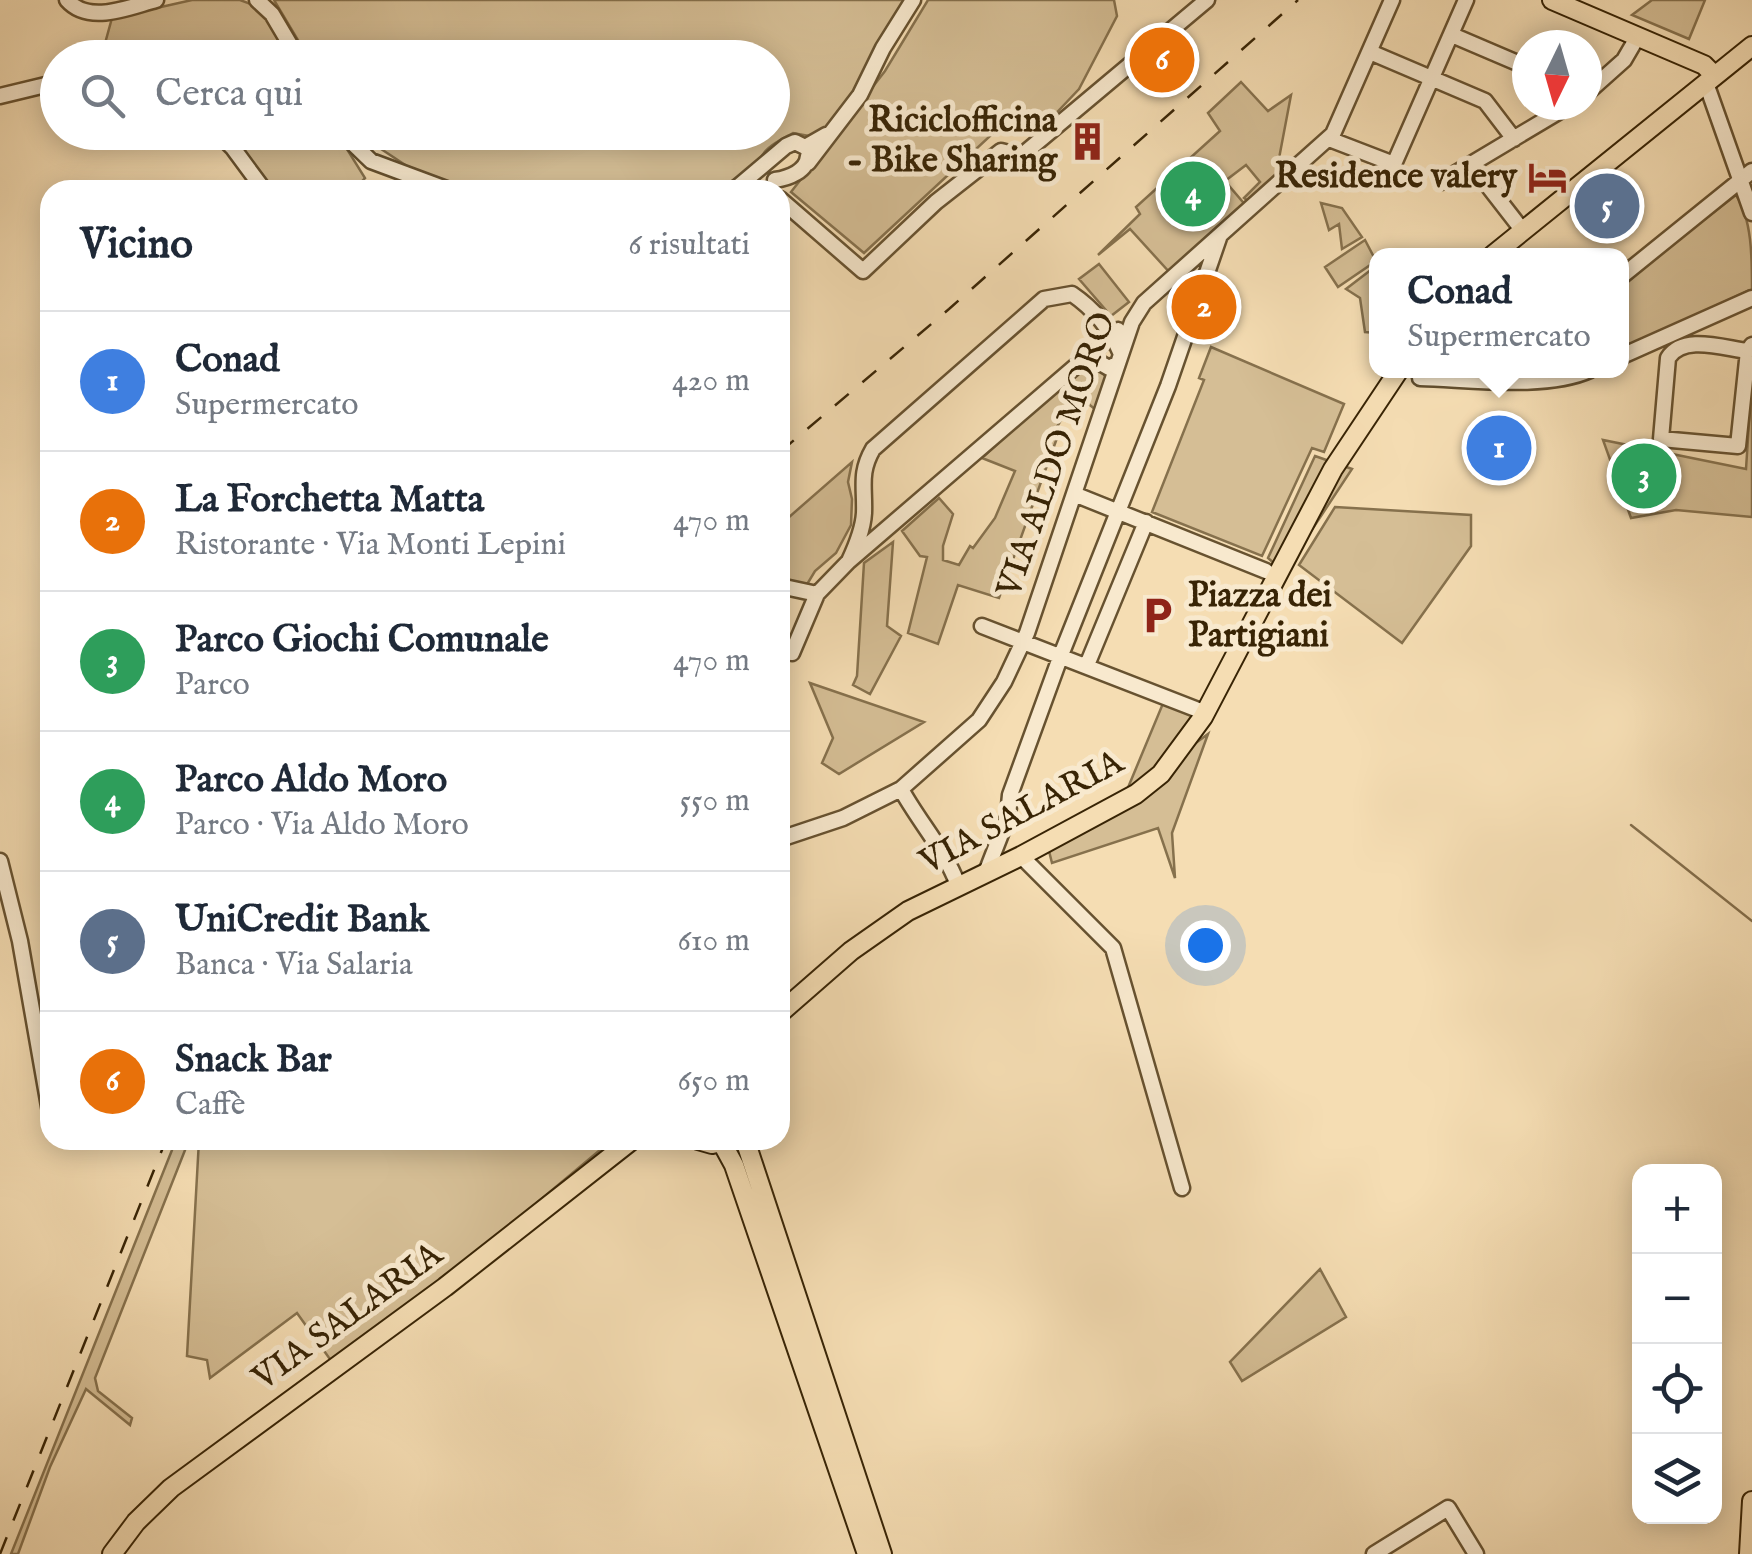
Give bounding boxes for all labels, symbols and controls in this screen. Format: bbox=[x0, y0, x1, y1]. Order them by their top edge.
pin: 6 bbox=[1130, 22, 1194, 98]
north arrow bbox=[1512, 30, 1602, 120]
search box bbox=[40, 40, 790, 150]
icon: search bbox=[75, 68, 130, 123]
text: Cerca qui bbox=[155, 71, 303, 119]
place label: Riciclofficina - Bike Sharing bbox=[847, 99, 1058, 184]
building icon: Riciclofficina - Bike Sharing bbox=[1066, 120, 1108, 162]
place label: Residence valery bbox=[1275, 155, 1518, 200]
pin: 4 bbox=[1160, 156, 1226, 232]
hotel icon: Residence valery bbox=[1526, 156, 1568, 198]
pin: 5 bbox=[1574, 168, 1640, 244]
text: Vicino bbox=[80, 219, 193, 272]
text: 6 risultati bbox=[628, 225, 750, 266]
popup bbox=[1369, 248, 1629, 378]
text: Conad bbox=[1407, 269, 1512, 317]
pin: 2 bbox=[1172, 270, 1236, 344]
street label: VIA ALDO MORO bbox=[987, 307, 1127, 604]
text: Supermercato bbox=[1407, 317, 1591, 358]
text: Conad bbox=[175, 337, 279, 385]
text: 1 bbox=[107, 361, 118, 402]
text: 420 m bbox=[672, 361, 750, 402]
text: Supermercato bbox=[175, 385, 359, 426]
pin: 1 bbox=[1466, 410, 1532, 486]
pin: 3 bbox=[1612, 438, 1676, 514]
text: La Forchetta Matta bbox=[175, 477, 484, 525]
text: 2 bbox=[105, 501, 120, 542]
text: 470 m bbox=[673, 501, 750, 542]
text: Ristorante · Via Monti Lepini bbox=[175, 525, 566, 566]
place label: Piazza dei Partigiani bbox=[1188, 574, 1332, 659]
parking icon: Piazza dei Partigiani bbox=[1137, 595, 1179, 637]
text: Parco Giochi Comunale bbox=[175, 617, 549, 665]
text: 3 bbox=[107, 641, 118, 682]
text: 470 m bbox=[673, 641, 750, 682]
text: Parco bbox=[175, 665, 250, 706]
street label: VIA SALARIA bbox=[911, 740, 1133, 886]
text: Parco Aldo Moro bbox=[175, 757, 447, 805]
text: 4 bbox=[105, 781, 120, 822]
text: 550 m bbox=[680, 781, 750, 822]
text: Parco · Via Aldo Moro bbox=[175, 805, 469, 846]
text: UniCredit Bank bbox=[175, 897, 429, 945]
your location bbox=[1180, 920, 1231, 971]
text: 5 bbox=[107, 921, 118, 962]
text: 610 m bbox=[678, 921, 750, 962]
text: Banca · Via Salaria bbox=[175, 945, 413, 986]
text: Snack Bar bbox=[175, 1037, 332, 1085]
text: 6 bbox=[106, 1061, 119, 1102]
text: 650 m bbox=[678, 1061, 750, 1102]
text: Caffè bbox=[175, 1085, 245, 1126]
map controls bbox=[1632, 1164, 1722, 1524]
button: + bbox=[1632, 1164, 1722, 1254]
street label: VIA SALARIA bbox=[243, 1232, 453, 1402]
button: − bbox=[1632, 1254, 1722, 1344]
button: locate bbox=[1632, 1344, 1722, 1434]
button: layers bbox=[1632, 1434, 1722, 1524]

